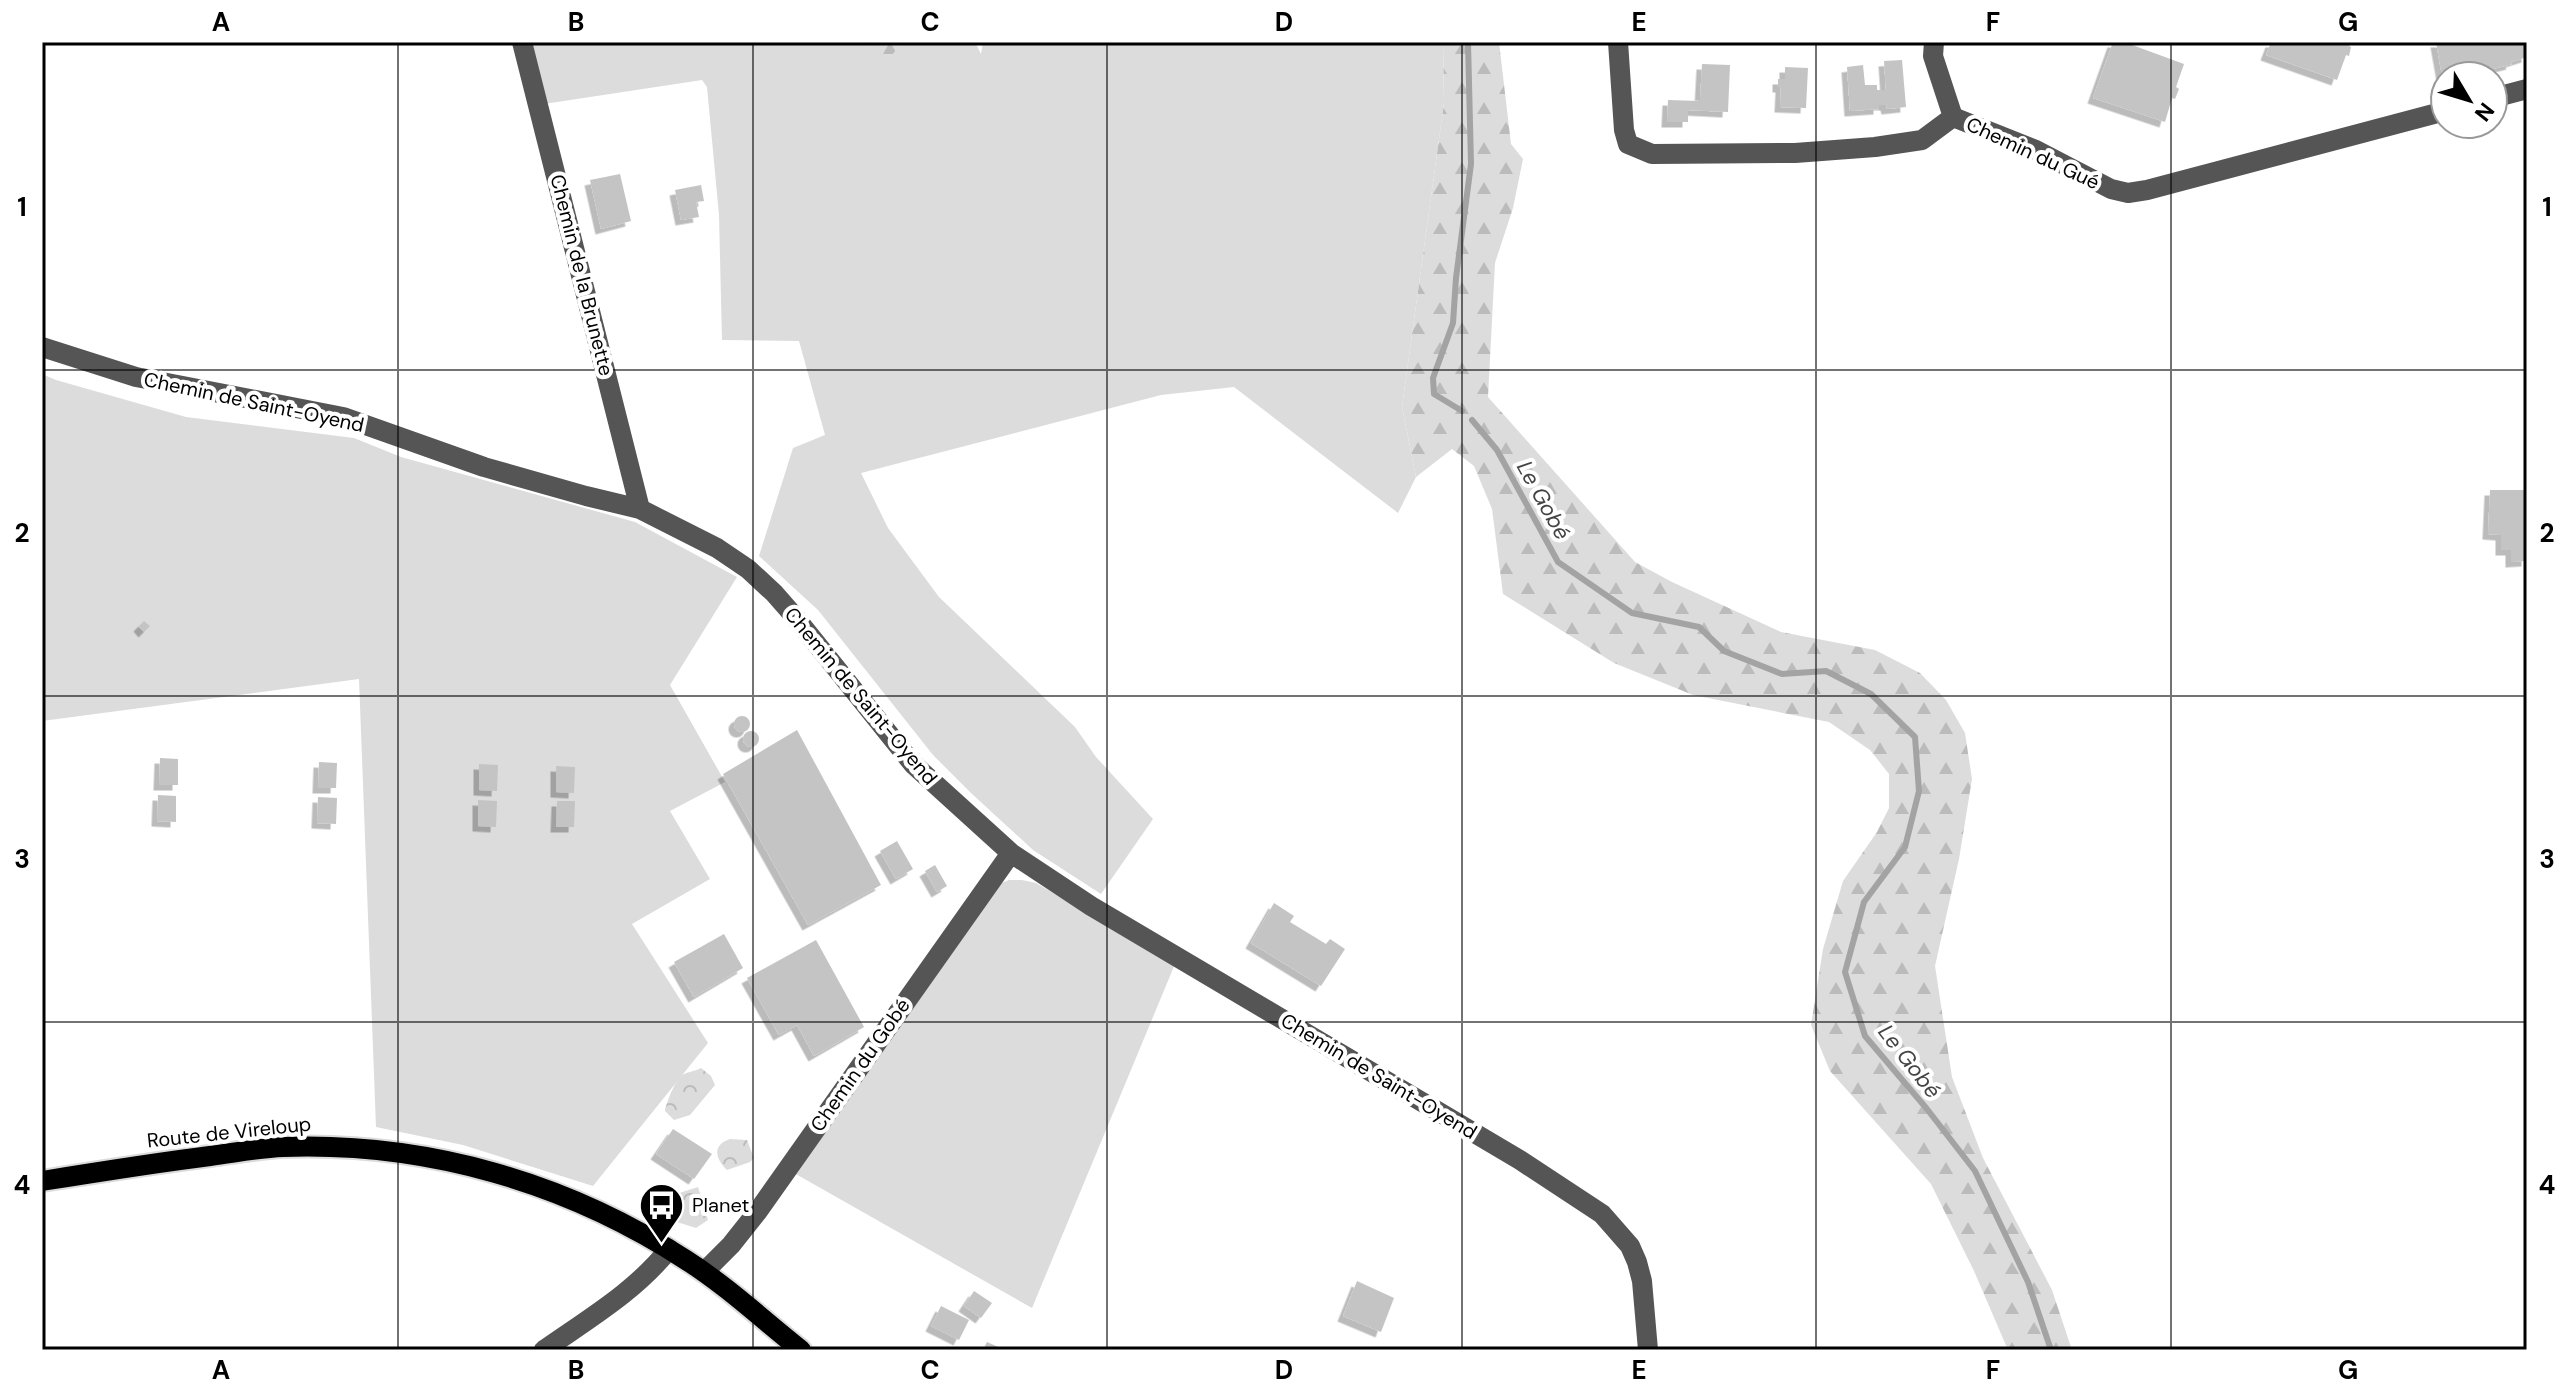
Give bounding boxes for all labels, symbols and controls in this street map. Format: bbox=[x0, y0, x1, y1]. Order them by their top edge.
text: A bbox=[212, 5, 230, 39]
text: B bbox=[568, 5, 584, 39]
text: C bbox=[920, 5, 940, 39]
text: D bbox=[1275, 5, 1293, 39]
text: E bbox=[1631, 5, 1647, 39]
text: F bbox=[1986, 5, 2000, 39]
text: G bbox=[2338, 5, 2358, 39]
north arrow bbox=[2429, 60, 2509, 140]
text: N bbox=[2468, 97, 2501, 127]
street label: Chemin du Gué bbox=[1962, 111, 2104, 195]
street label: Chemin de la Brunette bbox=[544, 172, 620, 378]
text: 1 bbox=[17, 190, 27, 224]
text: 1 bbox=[2542, 190, 2552, 224]
street label: Chemin de Saint-Oyend bbox=[142, 366, 366, 438]
water label: Le Gobé bbox=[1510, 456, 1577, 545]
text: 2 bbox=[14, 516, 30, 550]
text: 2 bbox=[2539, 516, 2555, 550]
street label: Chemin de Saint-Oyend bbox=[779, 602, 943, 790]
text: 3 bbox=[14, 842, 30, 876]
text: 3 bbox=[2539, 842, 2555, 876]
street label: Chemin du Gobé bbox=[804, 993, 916, 1137]
street label: Chemin de Saint-Oyend bbox=[1276, 1007, 1482, 1145]
water label: Le Gobé bbox=[1872, 1018, 1948, 1104]
street label: Route de Vireloup bbox=[146, 1110, 312, 1154]
text: 4 bbox=[14, 1168, 30, 1202]
text: 4 bbox=[2539, 1168, 2555, 1202]
bus stop icon: Planet bbox=[637, 1181, 685, 1244]
place label: Planet bbox=[692, 1192, 749, 1218]
text: A bbox=[212, 1353, 230, 1387]
text: B bbox=[568, 1353, 584, 1387]
text: C bbox=[920, 1353, 940, 1387]
text: D bbox=[1275, 1353, 1293, 1387]
text: E bbox=[1631, 1353, 1647, 1387]
text: F bbox=[1986, 1353, 2000, 1387]
text: G bbox=[2338, 1353, 2358, 1387]

